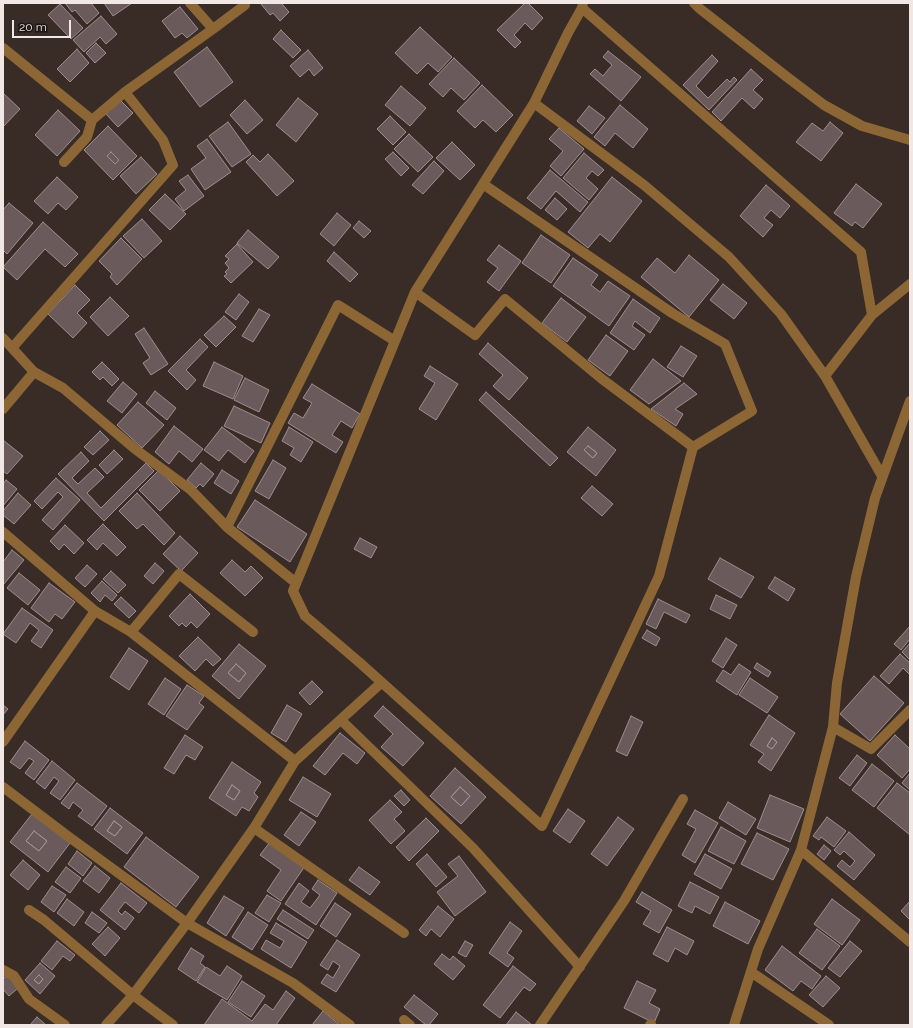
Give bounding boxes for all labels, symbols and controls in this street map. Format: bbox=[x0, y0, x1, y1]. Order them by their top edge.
scale bar bbox=[14, 12, 73, 38]
text: 20 m bbox=[19, 20, 47, 34]

